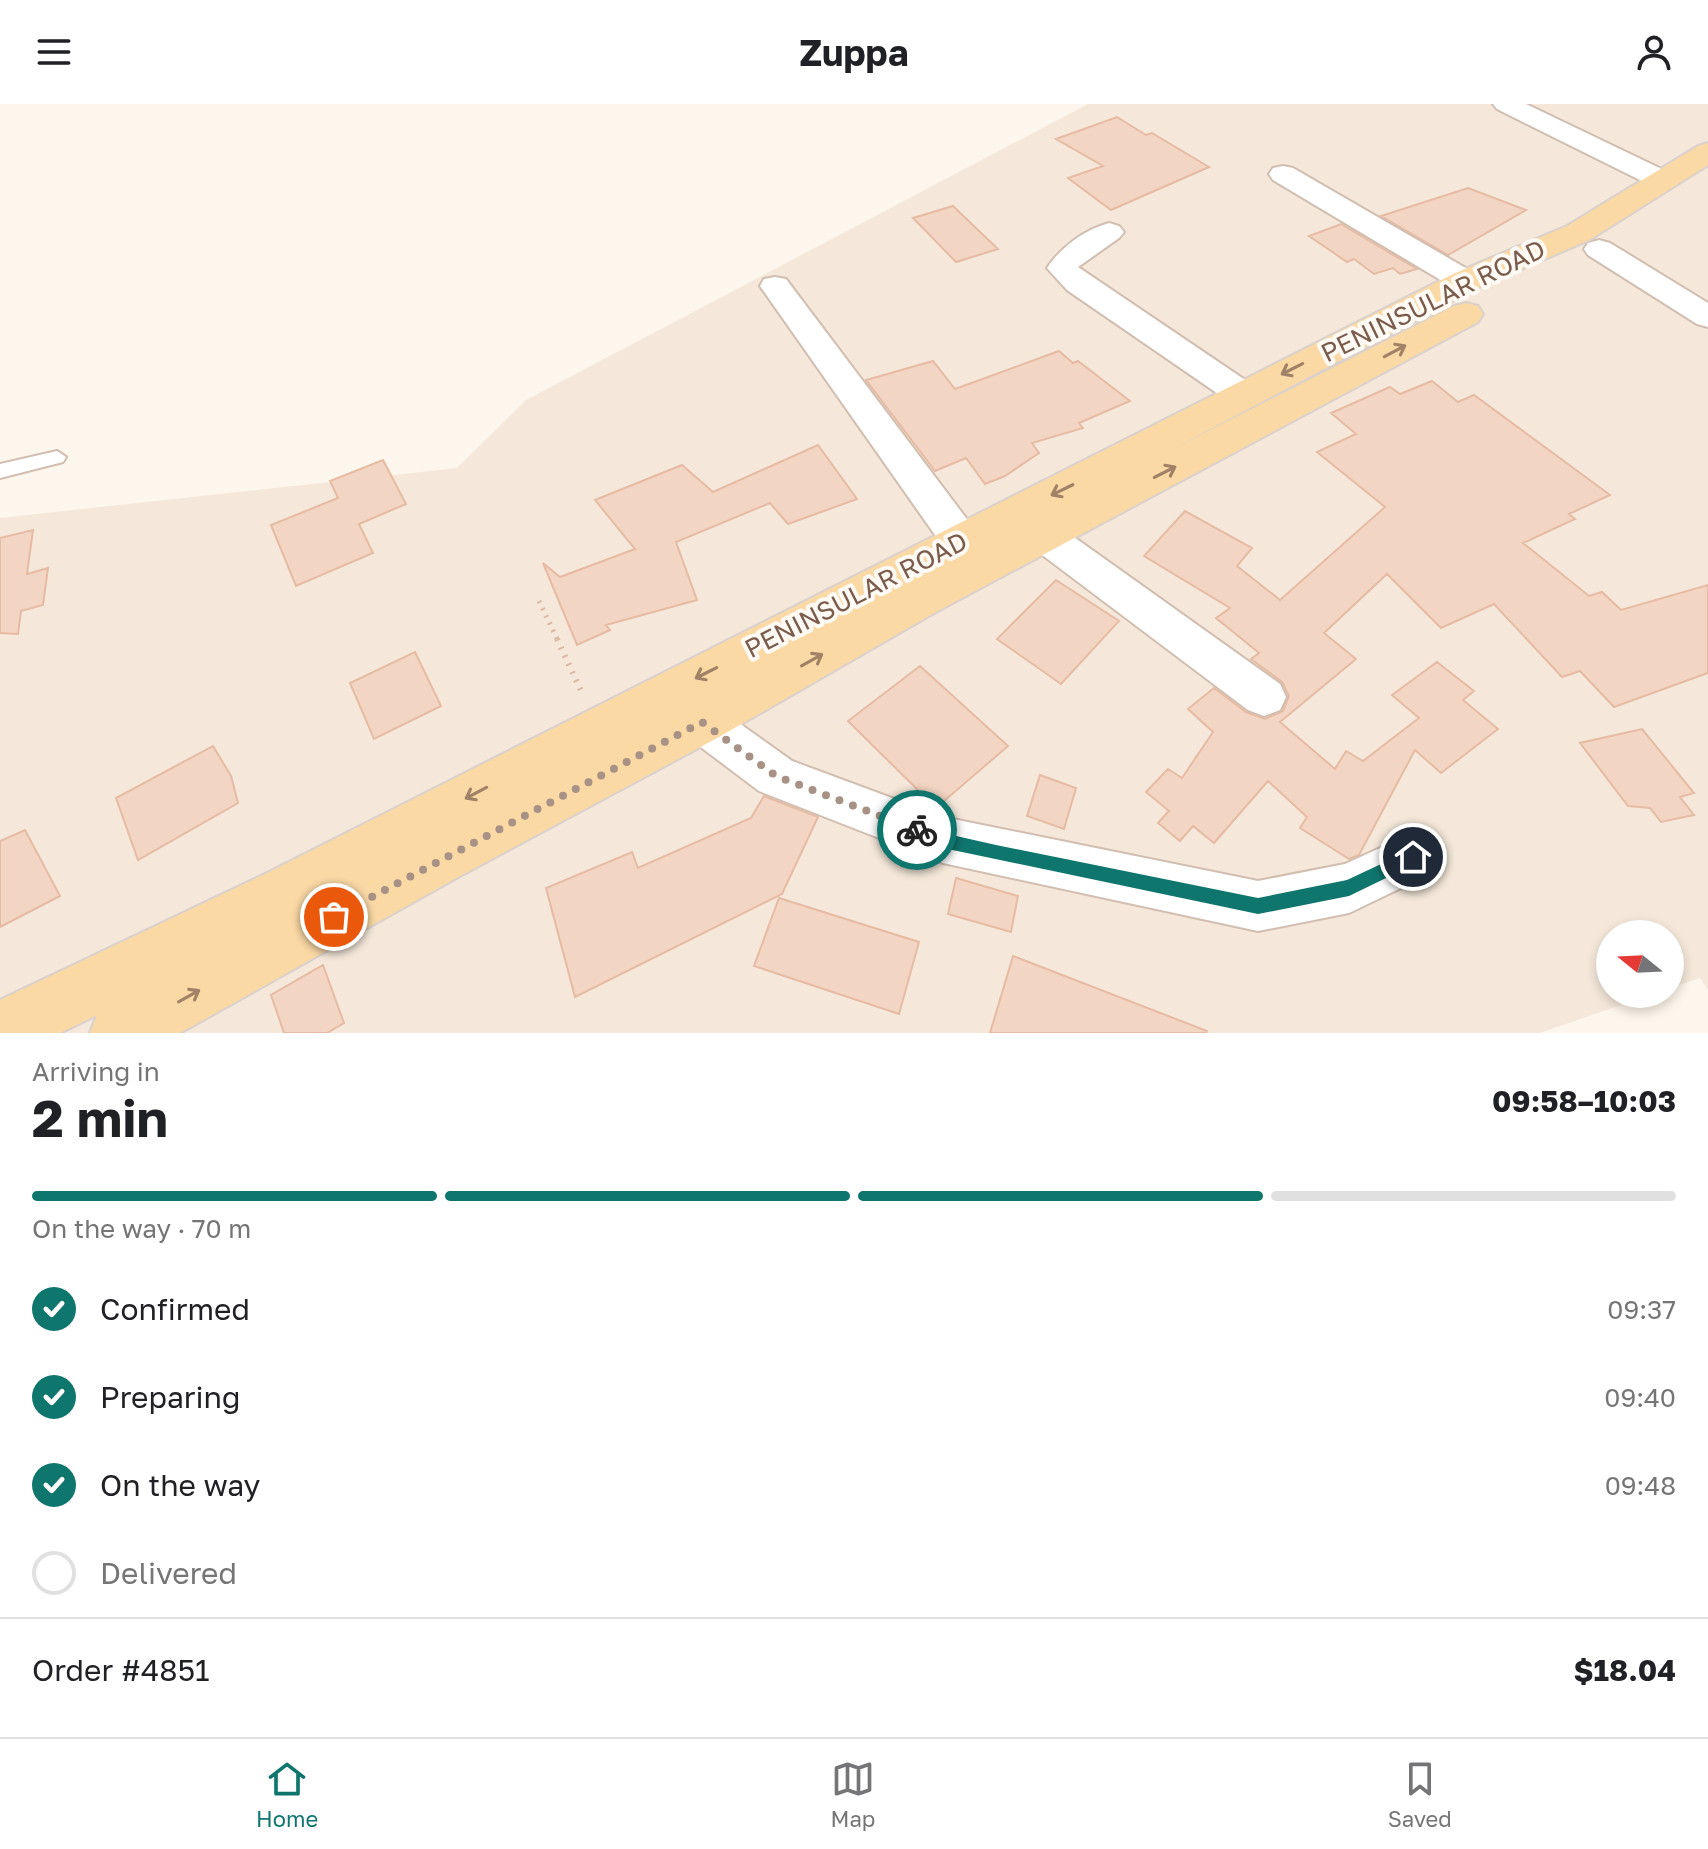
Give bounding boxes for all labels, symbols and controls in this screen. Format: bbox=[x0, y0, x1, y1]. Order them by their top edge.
icon: menu bbox=[32, 30, 76, 74]
icon: person bbox=[1632, 30, 1676, 74]
text: Zuppa bbox=[799, 31, 909, 74]
street label: PENINSULAR ROAD bbox=[1316, 233, 1550, 368]
one-way arrow bbox=[1383, 343, 1407, 359]
one-way arrow bbox=[1280, 361, 1304, 377]
one-way arrow bbox=[1153, 463, 1177, 479]
one-way arrow bbox=[1051, 483, 1075, 499]
street label: PENINSULAR ROAD bbox=[739, 525, 972, 664]
one-way arrow bbox=[800, 651, 823, 667]
one-way arrow bbox=[695, 666, 719, 682]
one-way arrow bbox=[464, 786, 488, 802]
courier bbox=[877, 790, 957, 870]
icon: bike bbox=[895, 808, 939, 852]
pin bbox=[1379, 823, 1447, 891]
icon: home bbox=[1391, 835, 1435, 879]
pin bbox=[300, 883, 368, 951]
icon: bag bbox=[312, 895, 356, 939]
north arrow bbox=[1596, 920, 1684, 1008]
map controls bbox=[1596, 920, 1684, 1008]
one-way arrow bbox=[177, 987, 200, 1003]
text: Arriving in bbox=[32, 1056, 160, 1087]
text: 09:58–10:03 bbox=[1492, 1083, 1676, 1119]
text: 2 min bbox=[32, 1086, 168, 1148]
text: On the way · 70 m bbox=[32, 1213, 251, 1244]
icon: check bbox=[32, 1287, 76, 1331]
text: Confirmed bbox=[100, 1291, 250, 1327]
text: 09:37 bbox=[1607, 1294, 1676, 1325]
icon: check bbox=[32, 1375, 76, 1419]
text: Preparing bbox=[100, 1379, 241, 1415]
text: 09:40 bbox=[1604, 1382, 1676, 1413]
icon: check bbox=[32, 1463, 76, 1507]
text: On the way bbox=[100, 1467, 260, 1503]
text: 09:48 bbox=[1605, 1470, 1676, 1501]
text: Delivered bbox=[100, 1555, 237, 1591]
text: Order #4851 bbox=[32, 1652, 210, 1688]
text: $18.04 bbox=[1573, 1652, 1676, 1688]
tab: Home bbox=[256, 1757, 318, 1832]
tab: Map bbox=[831, 1757, 875, 1832]
tab: Saved bbox=[1388, 1757, 1452, 1832]

